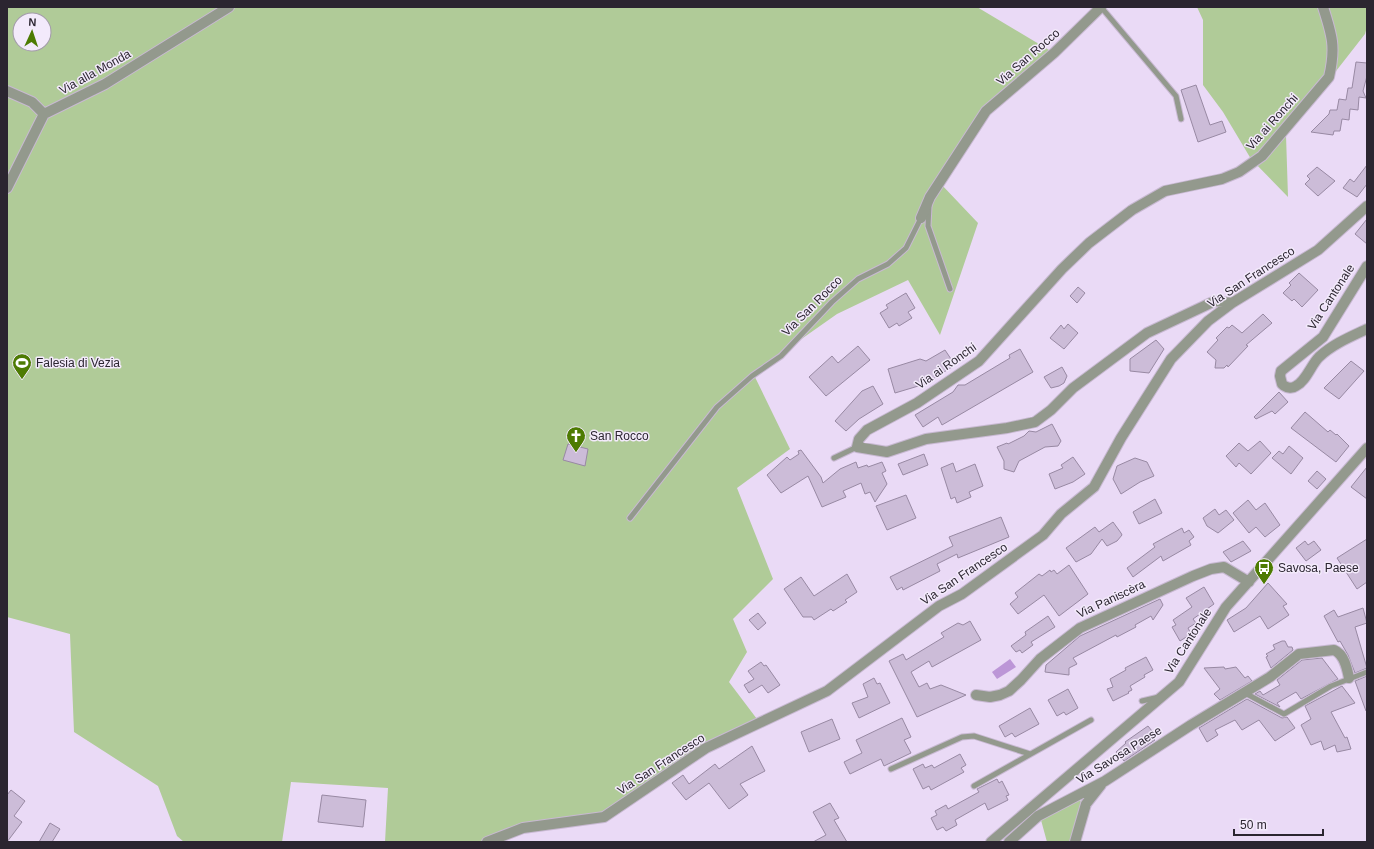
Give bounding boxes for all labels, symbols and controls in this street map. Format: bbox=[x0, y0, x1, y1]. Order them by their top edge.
north arrow bbox=[12, 12, 52, 52]
text: N bbox=[28, 16, 37, 28]
street label: Via San Rocco bbox=[994, 26, 1063, 88]
street label: Via alla Monda bbox=[57, 47, 133, 97]
street label: Via ai Ronchi bbox=[1243, 91, 1301, 153]
street label: Via San Francesco bbox=[1205, 243, 1298, 310]
street label: Via Cantonale bbox=[1305, 261, 1358, 332]
street label: Via San Rocco bbox=[779, 273, 845, 339]
street label: Via ai Ronchi bbox=[913, 340, 979, 392]
sports icon: Falesia di Vezia bbox=[11, 352, 33, 380]
place label: Falesia di Vezia bbox=[36, 356, 120, 370]
church icon: San Rocco bbox=[565, 425, 587, 453]
place label: San Rocco bbox=[590, 429, 649, 443]
street label: Via San Francesco bbox=[918, 540, 1010, 608]
bus stop icon: Savosa, Paese bbox=[1253, 557, 1275, 585]
place label: Savosa, Paese bbox=[1278, 561, 1359, 575]
street label: Via Paniscèra bbox=[1075, 577, 1148, 621]
street label: Via Cantonale bbox=[1162, 605, 1215, 676]
street label: Via Savosa Paese bbox=[1074, 723, 1164, 787]
street label: Via San Francesco bbox=[615, 730, 708, 797]
scale bar bbox=[1234, 811, 1323, 837]
text: 50 m bbox=[1240, 818, 1267, 832]

